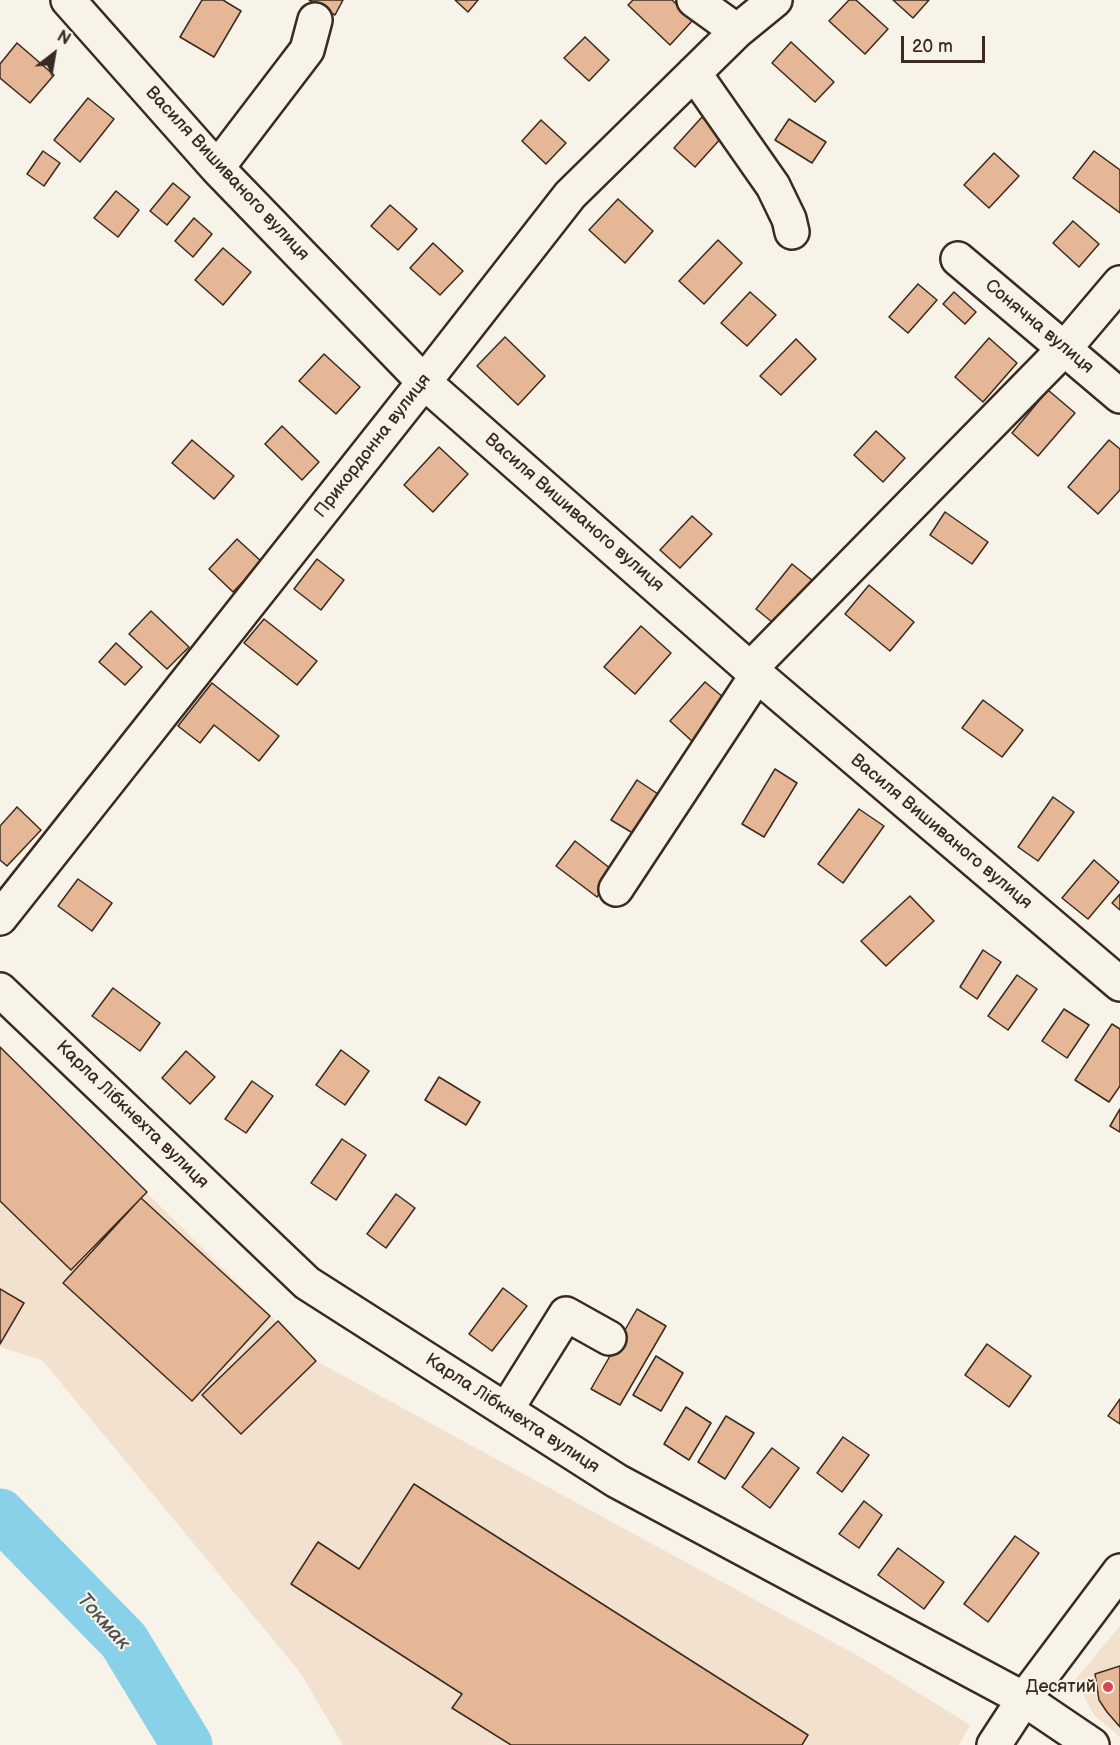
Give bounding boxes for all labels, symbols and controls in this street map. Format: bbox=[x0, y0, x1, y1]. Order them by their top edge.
north arrow bbox=[24, 24, 84, 84]
scale bar bbox=[904, 24, 988, 62]
text: N bbox=[53, 27, 74, 49]
text: 20 m bbox=[912, 36, 953, 57]
street label: Василя Вишиваного вулиця bbox=[141, 82, 313, 266]
street label: Сонячна вулиця bbox=[980, 275, 1098, 379]
street label: Прикордонна вулиця bbox=[310, 370, 436, 522]
street label: Василя Вишиваного вулиця bbox=[480, 429, 668, 597]
street label: Василя Вишиваного вулиця bbox=[846, 750, 1036, 914]
street label: Карла Лібкнехта вулиця bbox=[51, 1036, 213, 1194]
street label: Карла Лібкнехта вулиця bbox=[421, 1349, 603, 1479]
water label: Токмак bbox=[71, 1589, 135, 1655]
place label: Десятий bbox=[1026, 1676, 1096, 1698]
marker: Десятий bbox=[1101, 1680, 1115, 1694]

